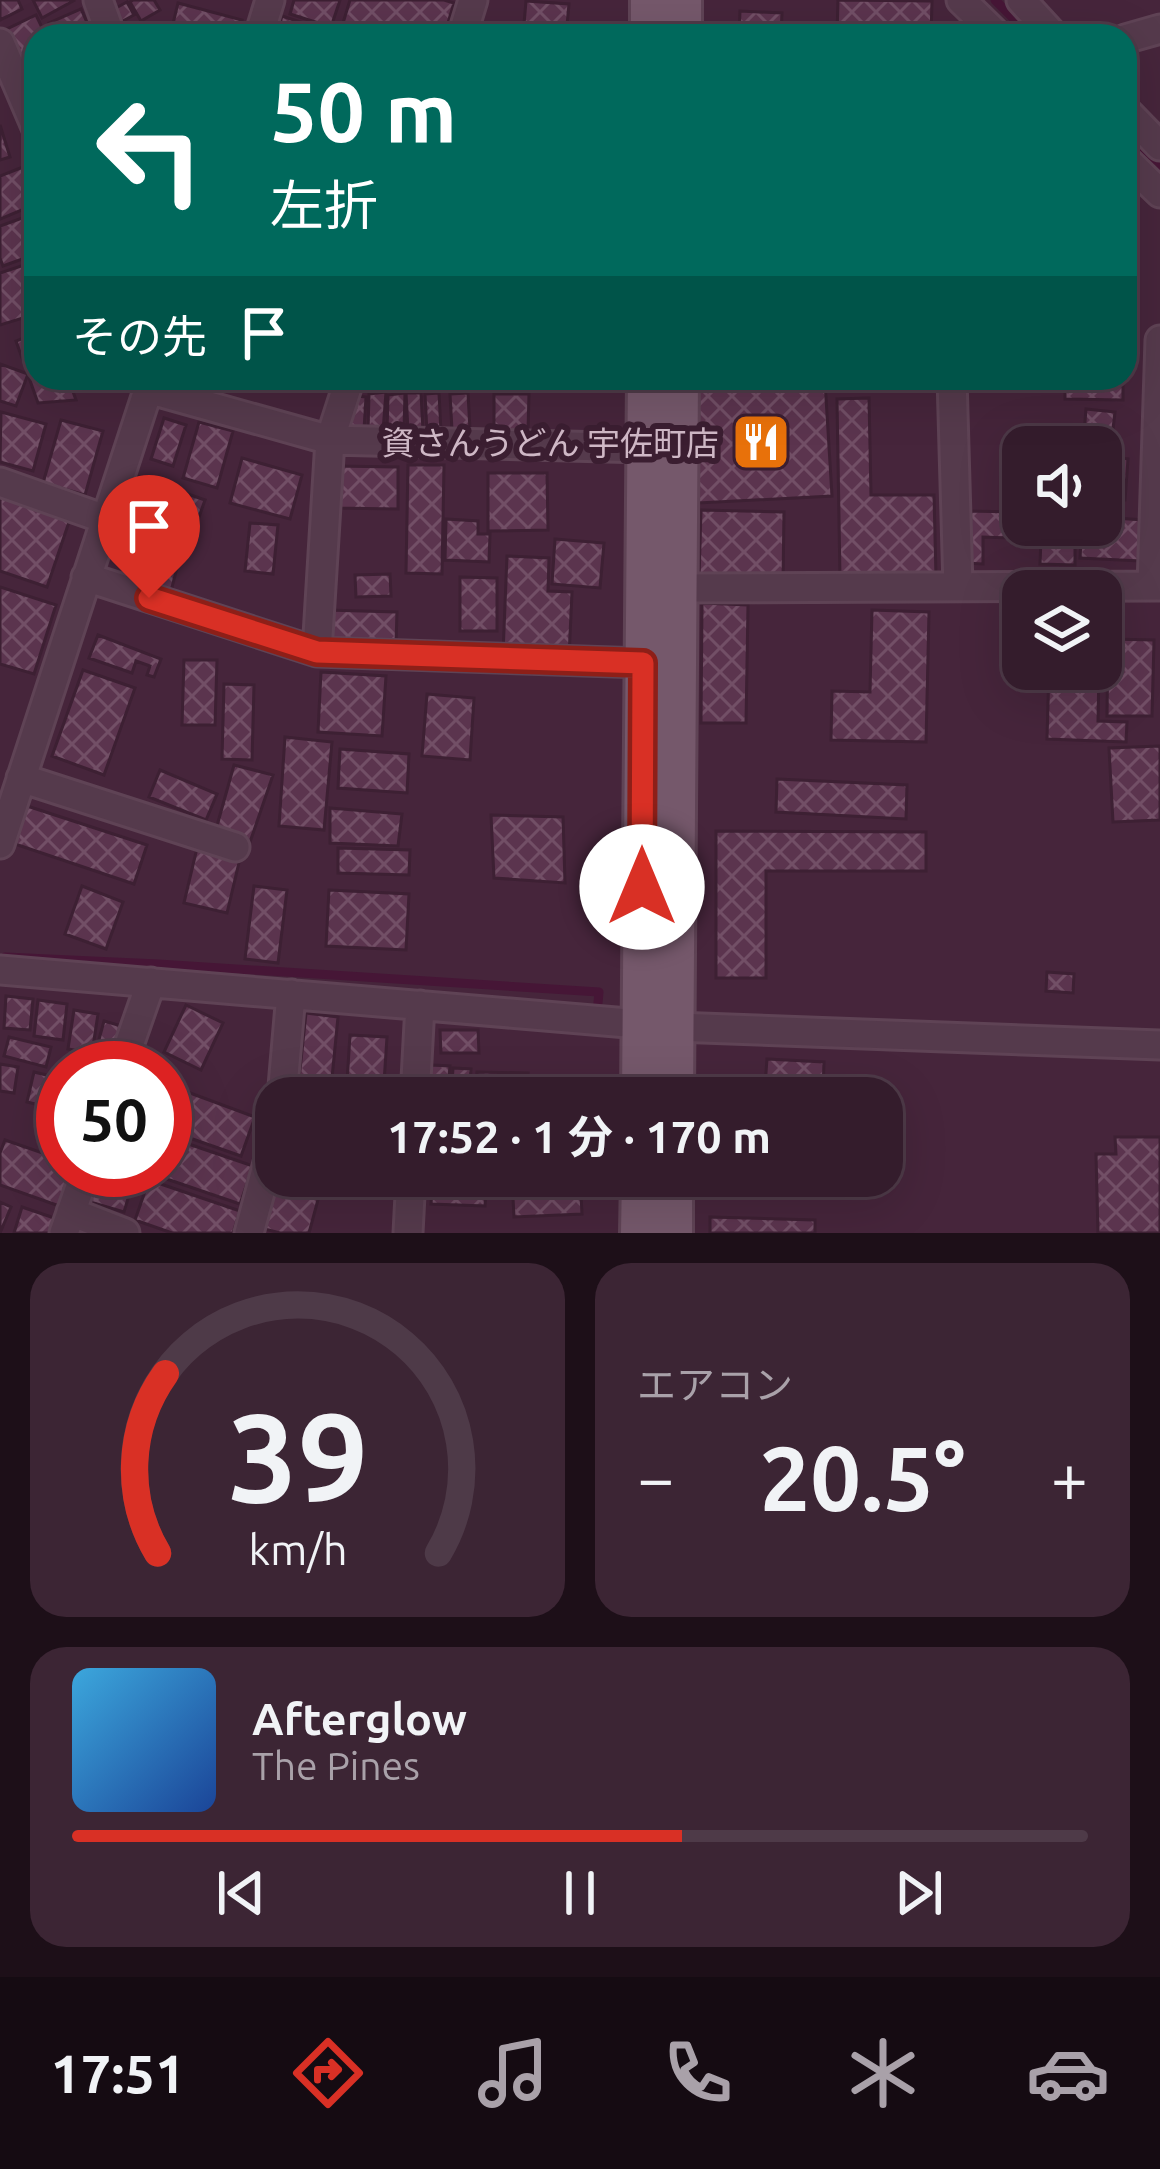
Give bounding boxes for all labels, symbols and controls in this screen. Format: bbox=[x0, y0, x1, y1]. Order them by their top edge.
text: 50 m bbox=[270, 64, 457, 158]
icon: left bbox=[72, 72, 228, 228]
text: 左折 bbox=[270, 175, 378, 235]
icon: arrive bbox=[231, 300, 297, 366]
text: その先 bbox=[72, 311, 207, 362]
restaurant icon: 資さんうどん 宇佐町店 bbox=[730, 411, 792, 473]
place label: 資さんうどん 宇佐町店 bbox=[381, 424, 719, 461]
map controls bbox=[1002, 426, 1122, 690]
button: sound bbox=[1002, 426, 1122, 546]
pin bbox=[98, 475, 200, 598]
icon: arrive bbox=[116, 493, 182, 559]
button: layers bbox=[1002, 570, 1122, 690]
position arrow bbox=[579, 824, 705, 950]
speed limit sign: 50 bbox=[36, 1041, 192, 1197]
text: 17:52 · 1 分 · 170 m bbox=[387, 1111, 771, 1162]
text: エアコン bbox=[637, 1363, 793, 1406]
text: 39 bbox=[227, 1386, 368, 1526]
text: 20.5° bbox=[759, 1427, 966, 1528]
text: − bbox=[637, 1440, 674, 1514]
text: + bbox=[1051, 1440, 1088, 1514]
text: km/h bbox=[248, 1525, 347, 1573]
text: Afterglow bbox=[252, 1693, 467, 1744]
text: The Pines bbox=[252, 1744, 420, 1787]
icon: previous bbox=[208, 1860, 274, 1926]
icon: pause bbox=[547, 1860, 613, 1926]
icon: next bbox=[886, 1860, 952, 1926]
icon: directions bbox=[286, 2031, 370, 2115]
icon: music bbox=[471, 2031, 555, 2115]
icon: phone bbox=[656, 2031, 740, 2115]
icon: climate bbox=[841, 2031, 925, 2115]
icon: car bbox=[1026, 2031, 1110, 2115]
text: 17:51 bbox=[50, 2043, 186, 2103]

